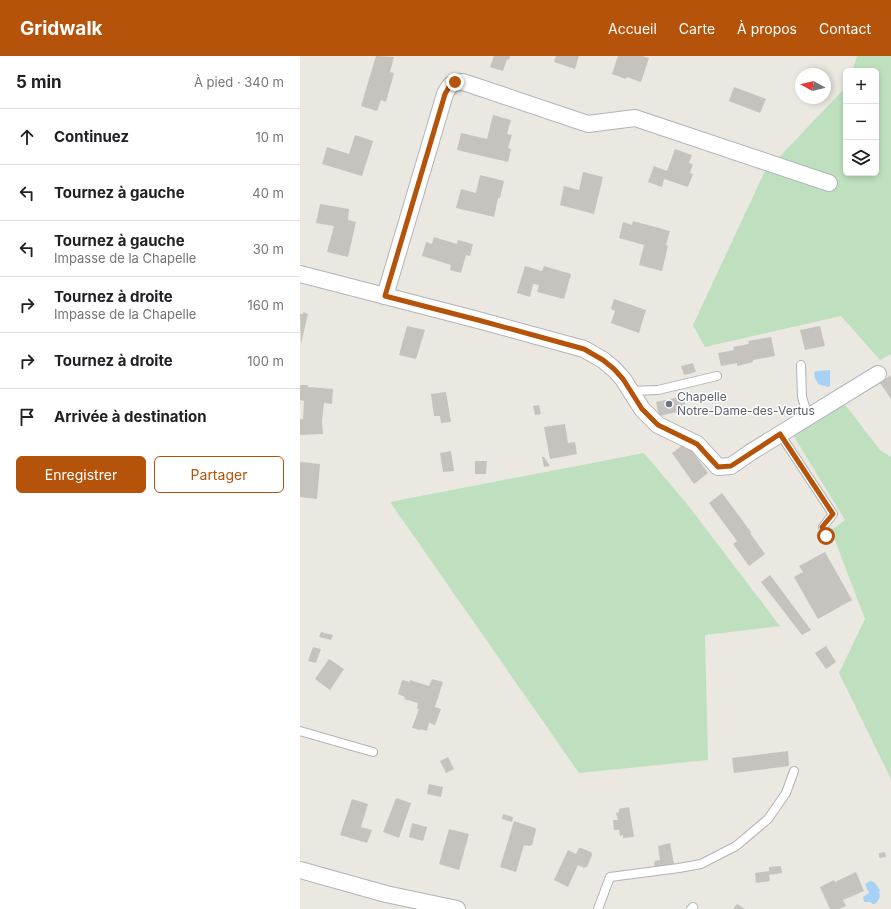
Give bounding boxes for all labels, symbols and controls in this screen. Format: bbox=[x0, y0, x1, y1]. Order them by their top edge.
text: Gridwalk bbox=[20, 17, 103, 40]
text: Accueil bbox=[608, 20, 657, 37]
text: Carte bbox=[679, 20, 715, 37]
text: À propos bbox=[737, 20, 797, 37]
text: Contact bbox=[819, 20, 871, 37]
north arrow bbox=[795, 68, 831, 104]
map controls bbox=[843, 68, 879, 176]
button: + bbox=[843, 68, 879, 104]
text: 5 min bbox=[16, 72, 62, 92]
route end bbox=[446, 73, 464, 91]
text: À pied · 340 m bbox=[194, 74, 284, 90]
button: − bbox=[843, 104, 879, 140]
icon: ahead bbox=[16, 126, 38, 148]
text: Continuez bbox=[54, 127, 129, 146]
text: 10 m bbox=[255, 129, 284, 145]
button: layers bbox=[843, 140, 879, 176]
icon: left bbox=[16, 182, 38, 204]
text: Tournez à gauche bbox=[54, 183, 185, 202]
text: 40 m bbox=[252, 185, 284, 201]
text: Tournez à gauche bbox=[54, 231, 185, 250]
icon: left bbox=[16, 238, 38, 260]
text: 30 m bbox=[253, 241, 284, 257]
text: Impasse de la Chapelle bbox=[54, 250, 196, 266]
text: Tournez à droite bbox=[54, 287, 173, 306]
icon: right bbox=[16, 294, 38, 316]
text: 160 m bbox=[247, 297, 284, 313]
text: Impasse de la Chapelle bbox=[54, 306, 196, 322]
icon: right bbox=[16, 350, 38, 372]
text: Tournez à droite bbox=[54, 351, 173, 370]
text: 100 m bbox=[247, 353, 284, 369]
place label: Chapelle Notre-Dame-des-Vertus bbox=[677, 389, 815, 418]
marker: Chapelle Notre-Dame-des-Vertus bbox=[664, 399, 674, 409]
icon: arrive bbox=[16, 406, 38, 428]
text: Arrivée à destination bbox=[54, 407, 207, 426]
button: Enregistrer bbox=[16, 456, 146, 493]
button: Partager bbox=[154, 456, 284, 493]
route start bbox=[817, 527, 835, 545]

